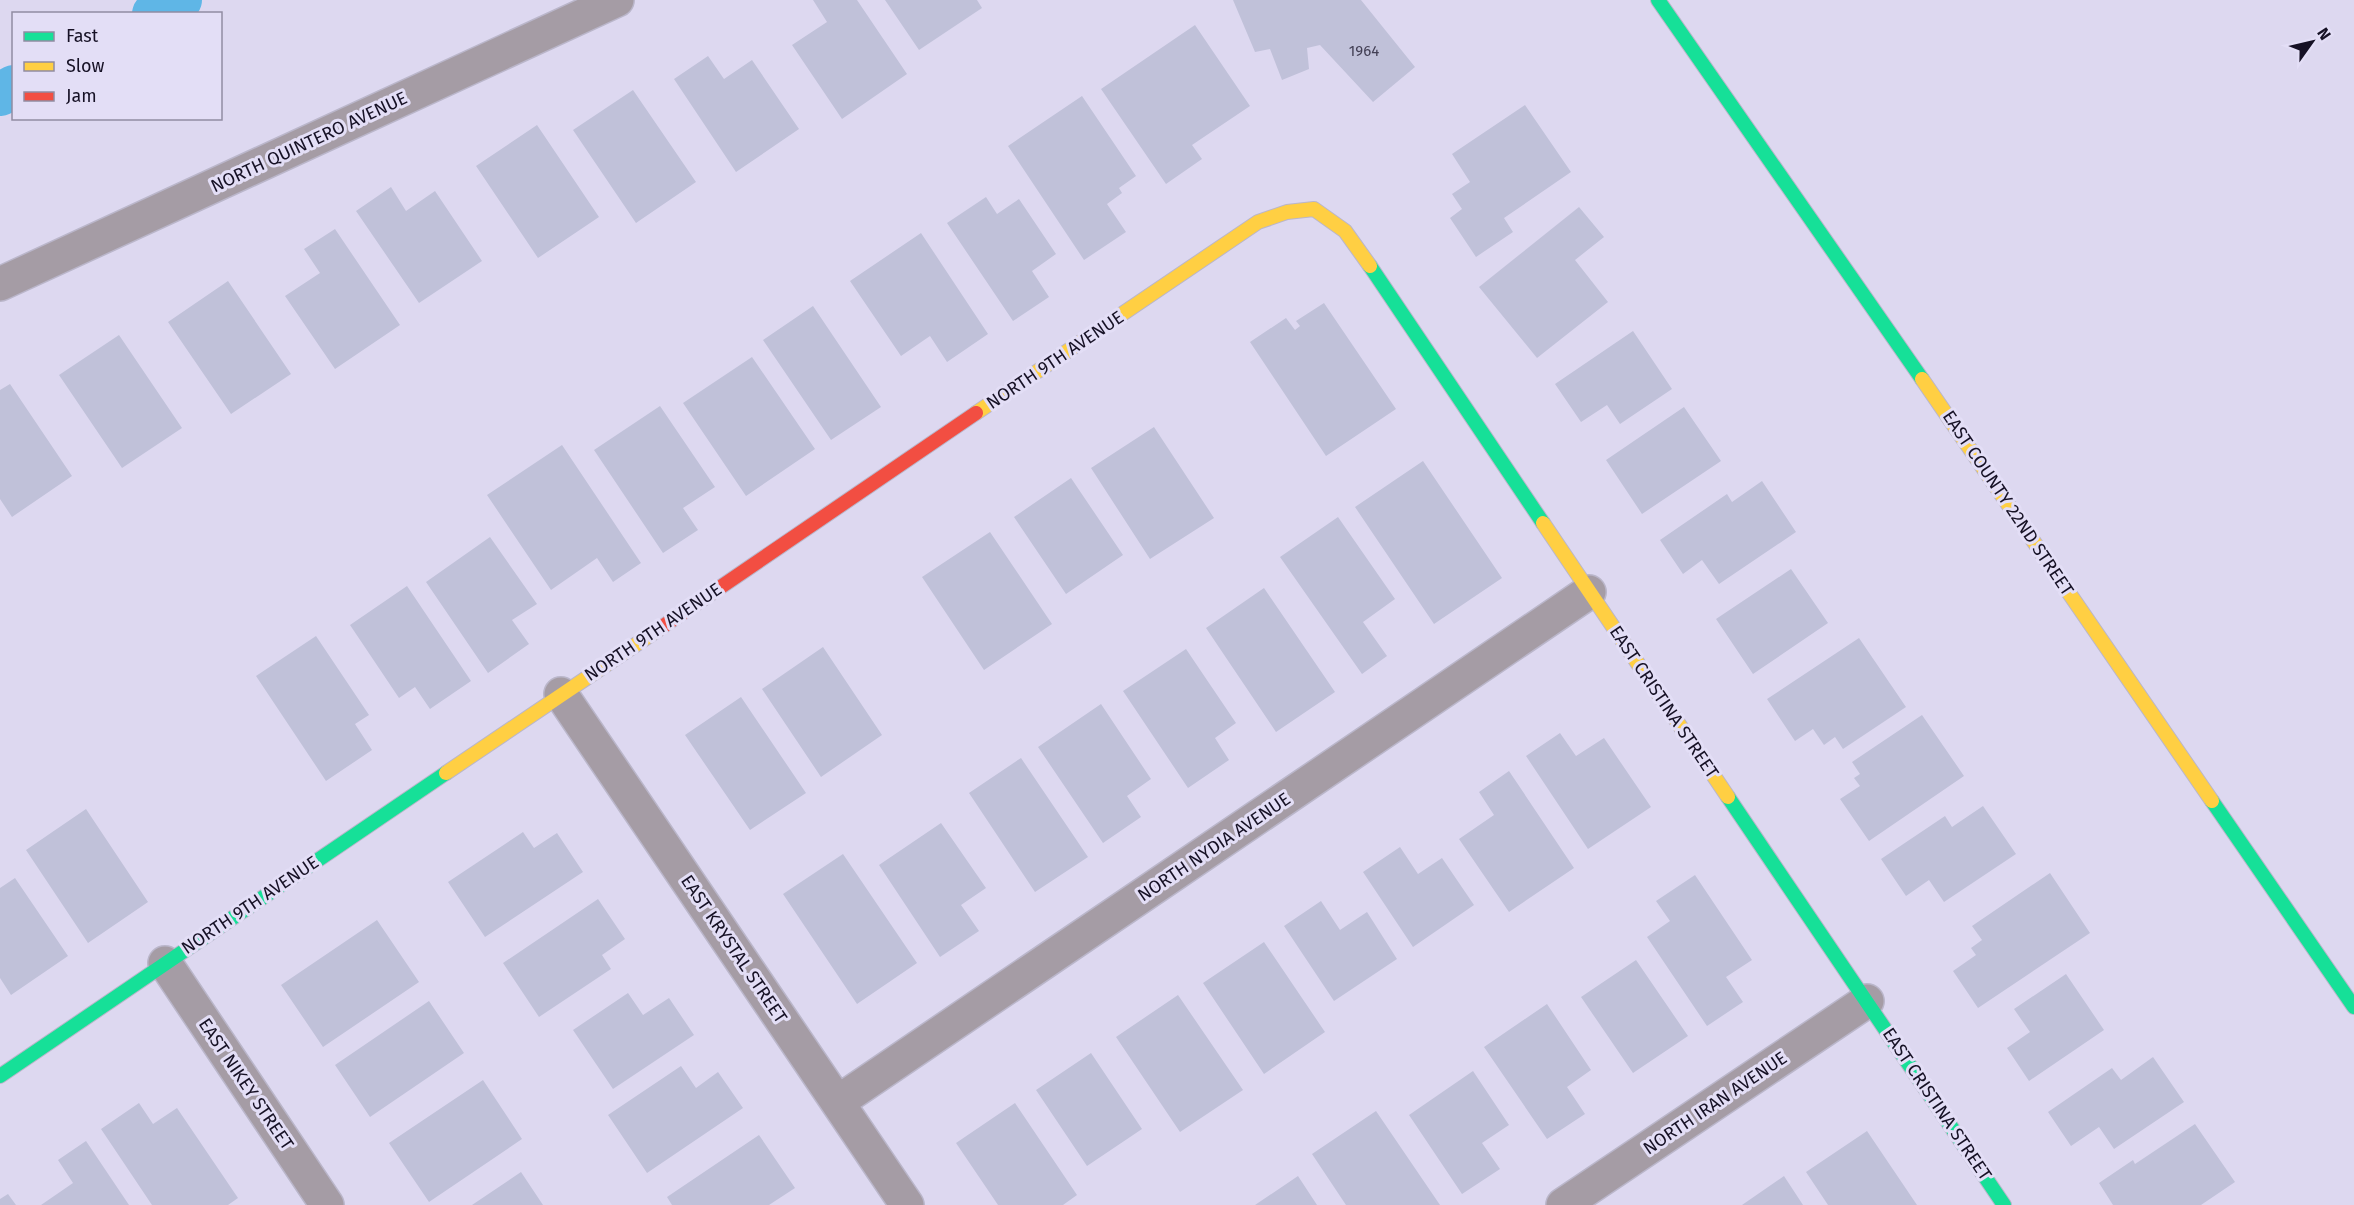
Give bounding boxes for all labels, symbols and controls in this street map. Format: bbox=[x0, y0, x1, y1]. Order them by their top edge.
legend bbox=[12, 12, 222, 120]
north arrow bbox=[2282, 12, 2342, 72]
text: N bbox=[2313, 24, 2335, 44]
text: Fast bbox=[66, 25, 99, 47]
house number: 1964 bbox=[1349, 42, 1379, 60]
text: Slow bbox=[66, 55, 105, 77]
text: Jam bbox=[66, 85, 97, 107]
street label: NORTH QUINTERO AVENUE bbox=[207, 87, 411, 197]
street label: NORTH 9TH AVENUE bbox=[982, 306, 1128, 414]
street label: EAST COUNTY 22ND STREET bbox=[1938, 406, 2079, 600]
street label: NORTH 9TH AVENUE bbox=[580, 578, 726, 686]
street label: EAST CRISTINA STREET bbox=[1605, 622, 1724, 783]
street label: NORTH NYDIA AVENUE bbox=[1134, 788, 1294, 906]
street label: NORTH 9TH AVENUE bbox=[177, 851, 323, 959]
street label: EAST KRYSTAL STREET bbox=[676, 871, 792, 1028]
street label: EAST NIKEY STREET bbox=[194, 1014, 299, 1155]
street label: EAST CRISTINA STREET bbox=[1878, 1024, 1997, 1185]
street label: NORTH IRAN AVENUE bbox=[1639, 1047, 1791, 1159]

